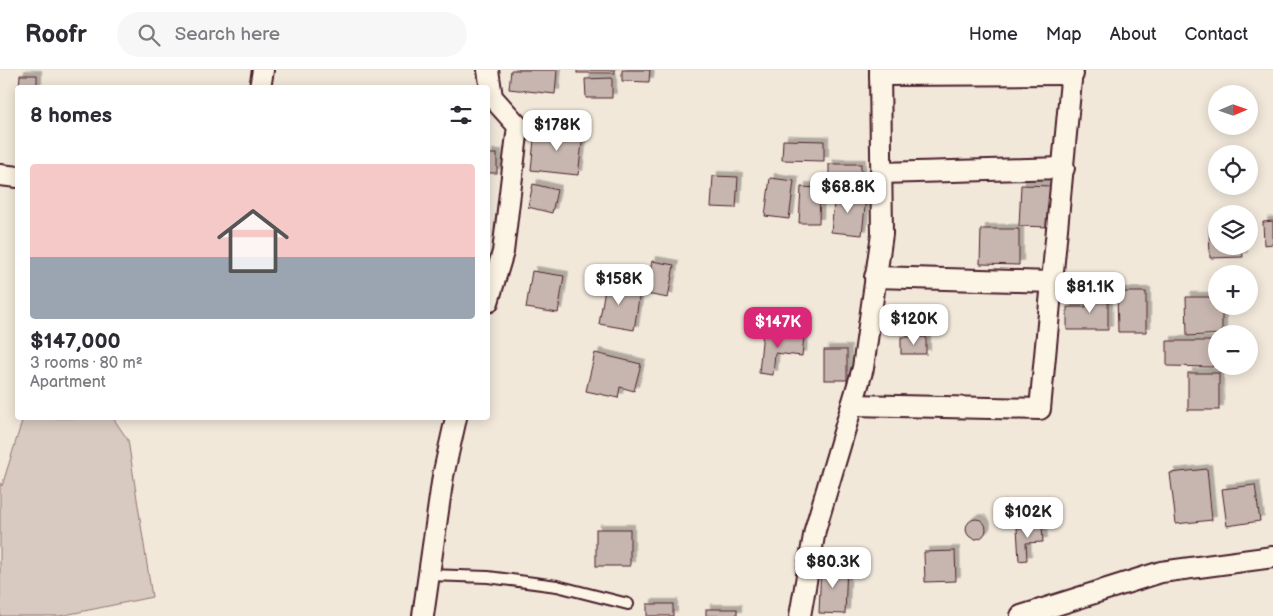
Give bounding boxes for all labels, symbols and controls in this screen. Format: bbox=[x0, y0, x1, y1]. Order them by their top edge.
search box bbox=[117, 12, 467, 57]
text: Roofr bbox=[25, 20, 87, 49]
icon: search bbox=[135, 21, 163, 49]
text: Search here bbox=[175, 23, 280, 46]
text: Home bbox=[969, 24, 1018, 45]
text: Map bbox=[1046, 24, 1082, 45]
text: About bbox=[1110, 24, 1157, 45]
text: Contact bbox=[1185, 24, 1248, 45]
north arrow bbox=[1208, 85, 1258, 135]
map controls bbox=[1208, 85, 1258, 375]
icon: filters bbox=[447, 101, 475, 129]
text: 8 homes bbox=[30, 103, 112, 128]
pin: $178K bbox=[522, 109, 592, 152]
text: $178K bbox=[534, 116, 580, 135]
button: locate bbox=[1208, 145, 1258, 195]
pin: $68.8K bbox=[807, 172, 889, 214]
text: $68.8K bbox=[821, 178, 875, 197]
icon: home bbox=[208, 196, 298, 286]
button: layers bbox=[1208, 205, 1258, 255]
pin: $158K bbox=[584, 264, 654, 306]
button: + bbox=[1208, 265, 1258, 315]
text: $158K bbox=[595, 270, 643, 289]
pin: $81.1K bbox=[1049, 272, 1131, 314]
text: $81.1K bbox=[1066, 278, 1114, 297]
pin: $120K bbox=[879, 304, 949, 346]
pin: $147K bbox=[743, 306, 813, 349]
text: $120K bbox=[890, 310, 938, 329]
text: $147K bbox=[755, 313, 801, 332]
button: − bbox=[1208, 325, 1258, 375]
text: $147,000 bbox=[30, 329, 121, 354]
text: 3 rooms · 80 m² bbox=[30, 354, 143, 373]
text: Apartment bbox=[30, 373, 106, 392]
pin: $102K bbox=[993, 496, 1063, 539]
text: $102K bbox=[1004, 503, 1052, 522]
pin: $80.3K bbox=[792, 546, 874, 589]
text: $80.3K bbox=[806, 553, 860, 572]

